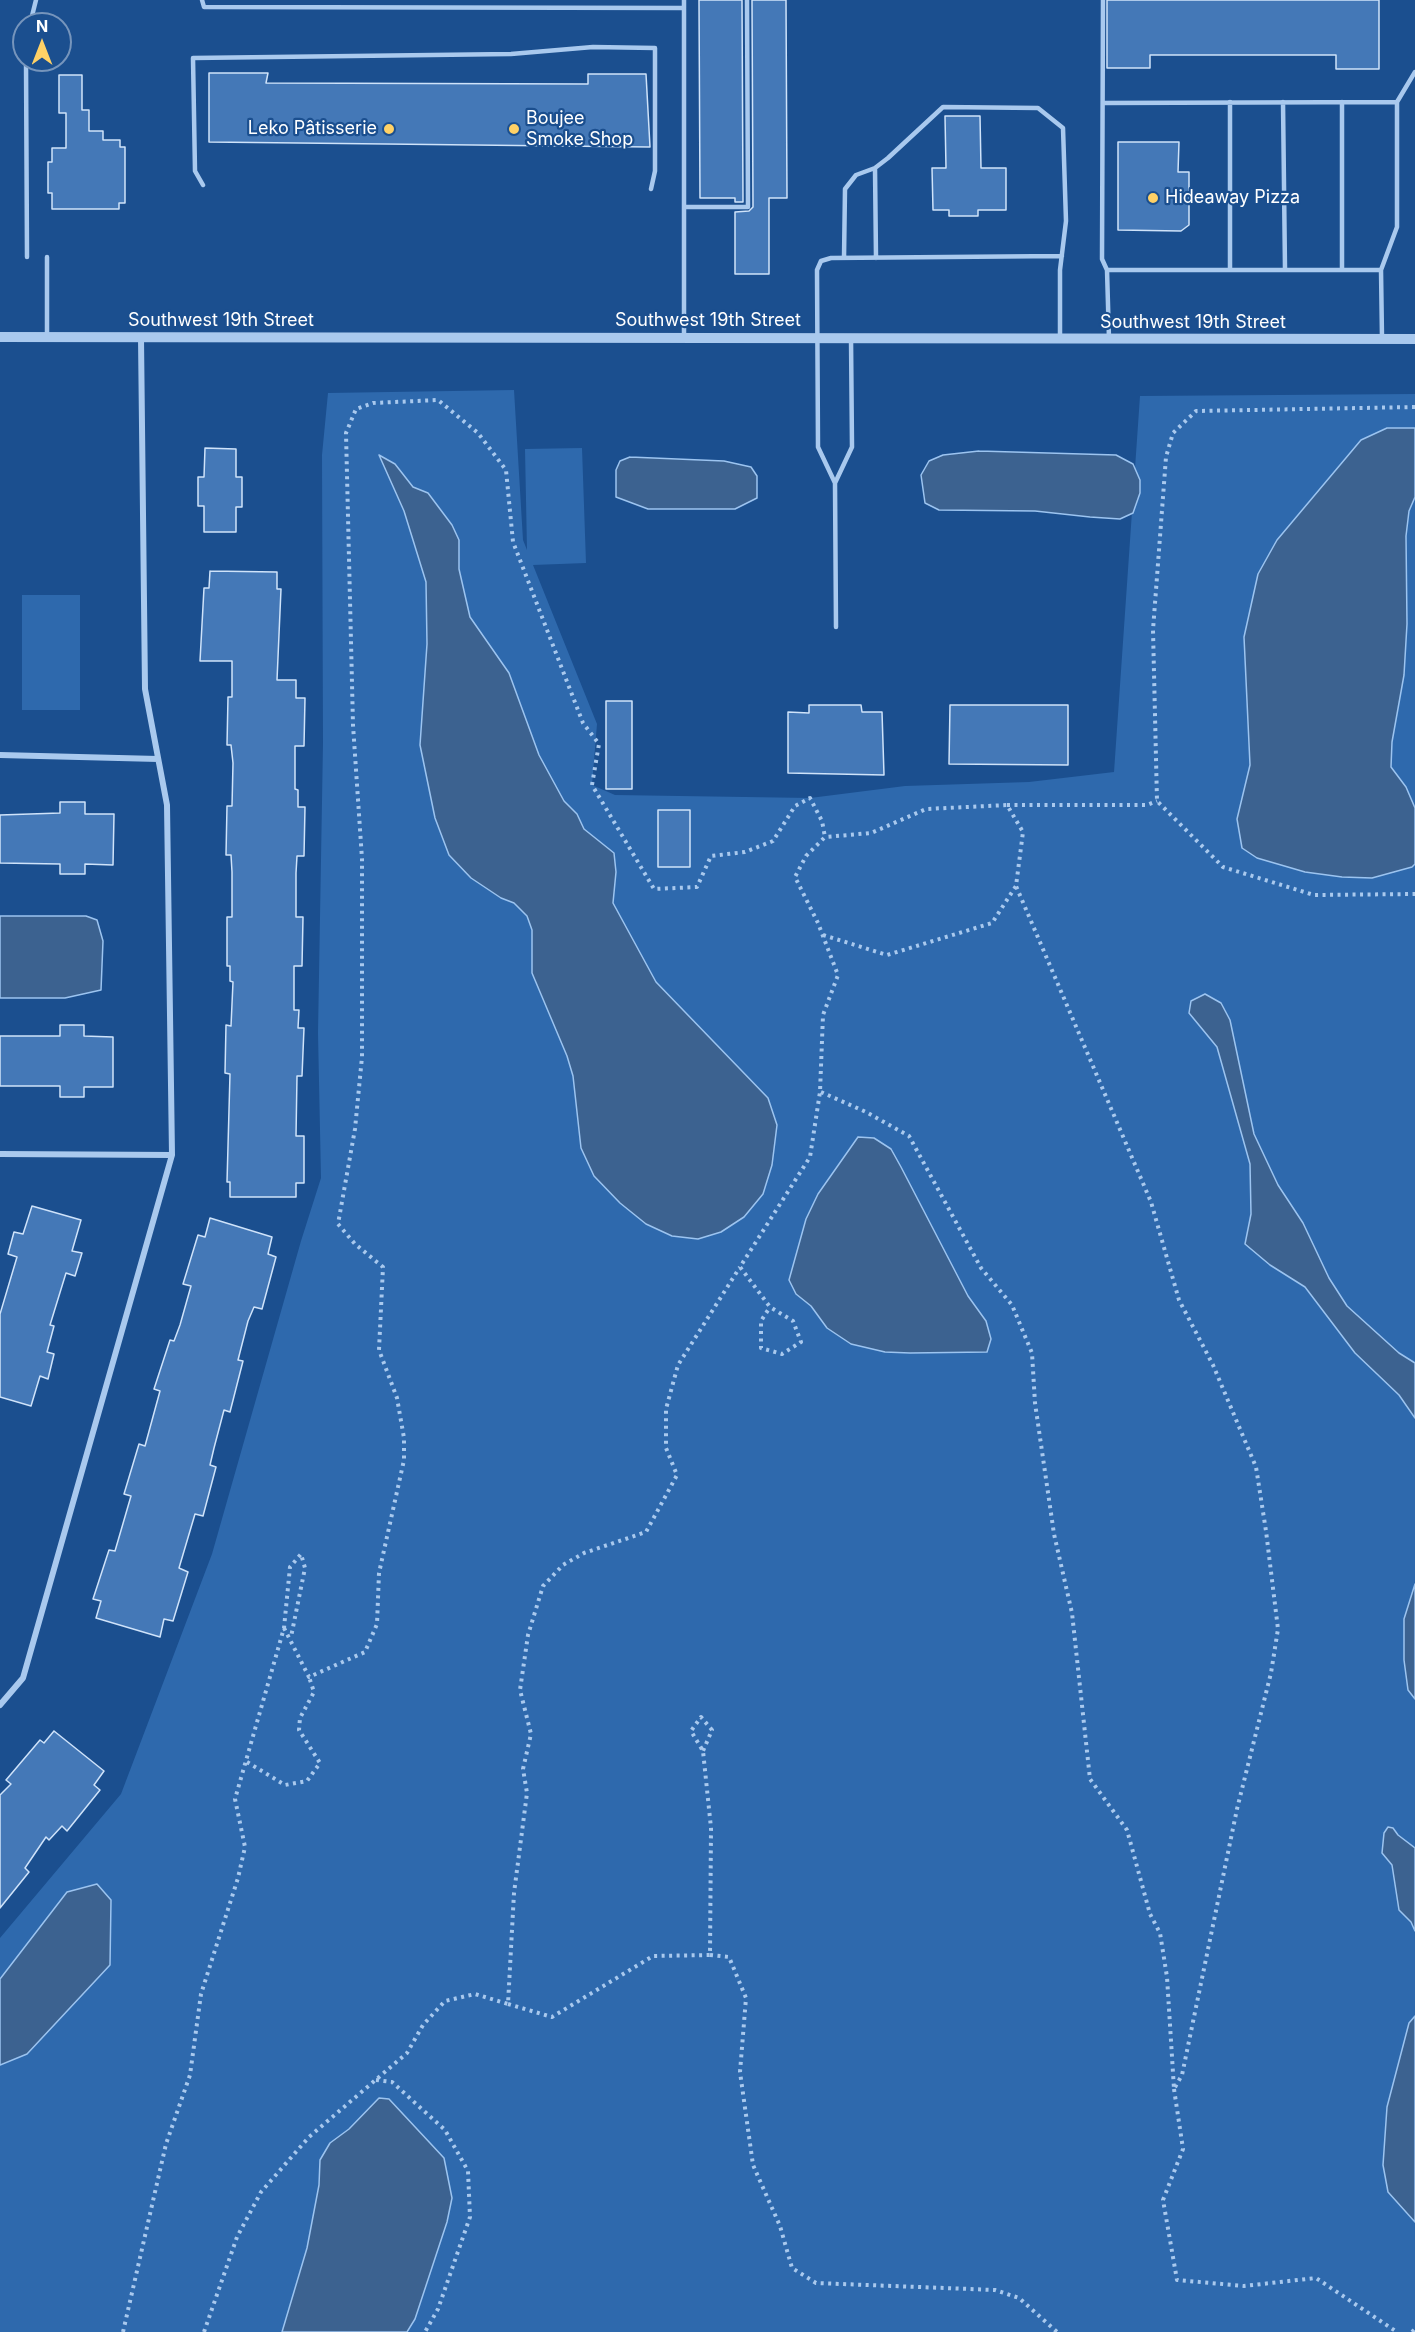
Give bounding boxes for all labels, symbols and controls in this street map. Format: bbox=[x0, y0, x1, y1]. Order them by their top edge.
north arrow bbox=[12, 12, 72, 72]
text: N bbox=[36, 16, 48, 36]
place label: Boujee Smoke Shop bbox=[526, 108, 633, 150]
place label: Leko Pâtisserie bbox=[248, 118, 377, 140]
marker: Leko Pâtisserie bbox=[382, 122, 396, 136]
marker: Boujee Smoke Shop bbox=[507, 122, 521, 136]
place label: Hideaway Pizza bbox=[1165, 187, 1300, 209]
marker: Hideaway Pizza bbox=[1146, 191, 1160, 205]
street label: Southwest 19th Street bbox=[128, 310, 314, 332]
street label: Southwest 19th Street bbox=[615, 310, 801, 332]
street label: Southwest 19th Street bbox=[1100, 312, 1286, 334]

